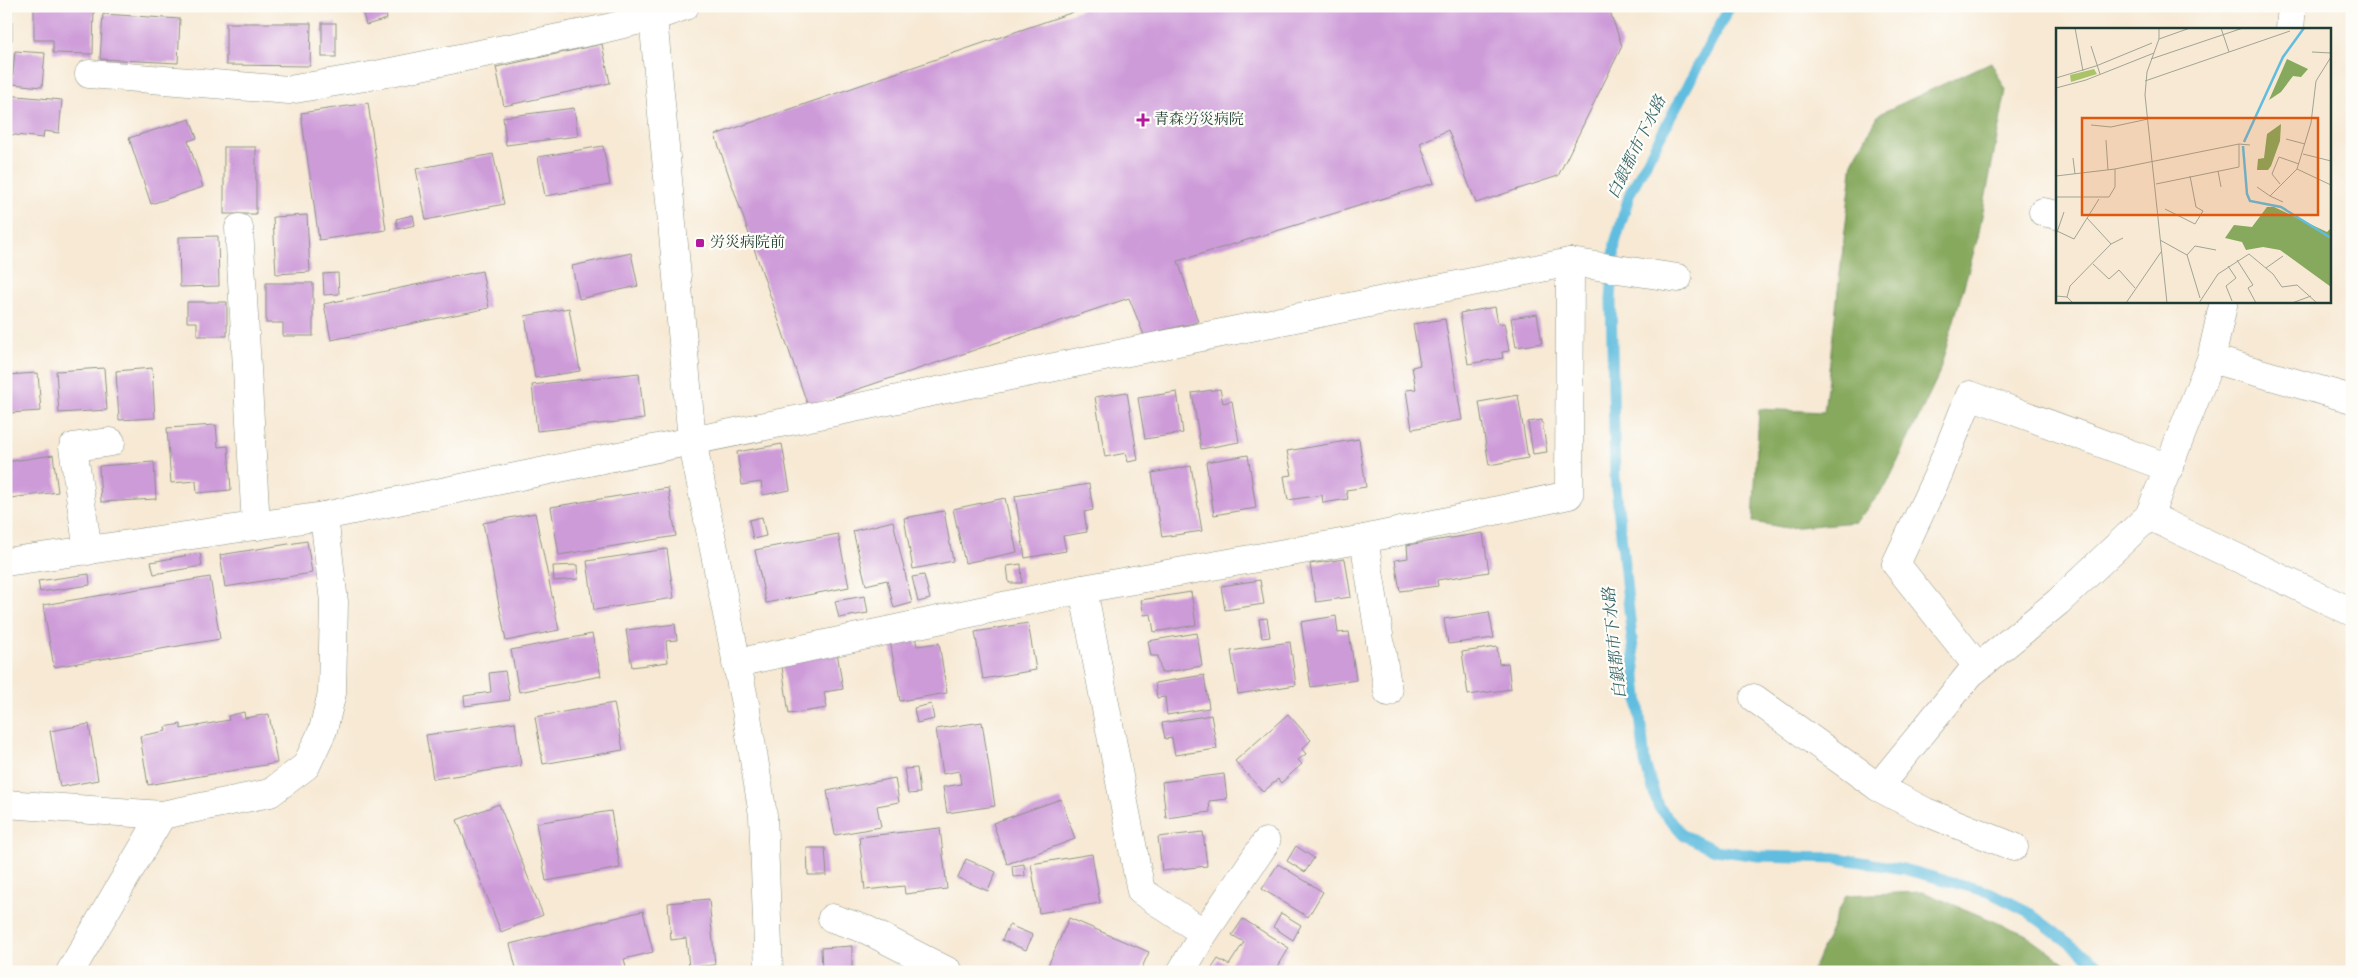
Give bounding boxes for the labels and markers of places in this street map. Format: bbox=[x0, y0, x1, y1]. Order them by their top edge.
place label: 青森労災病院 bbox=[1154, 110, 1244, 131]
marker: 青森労災病院 bbox=[1136, 113, 1150, 127]
place label: 労災病院前 bbox=[710, 233, 785, 254]
marker: 労災病院前 bbox=[694, 237, 706, 249]

